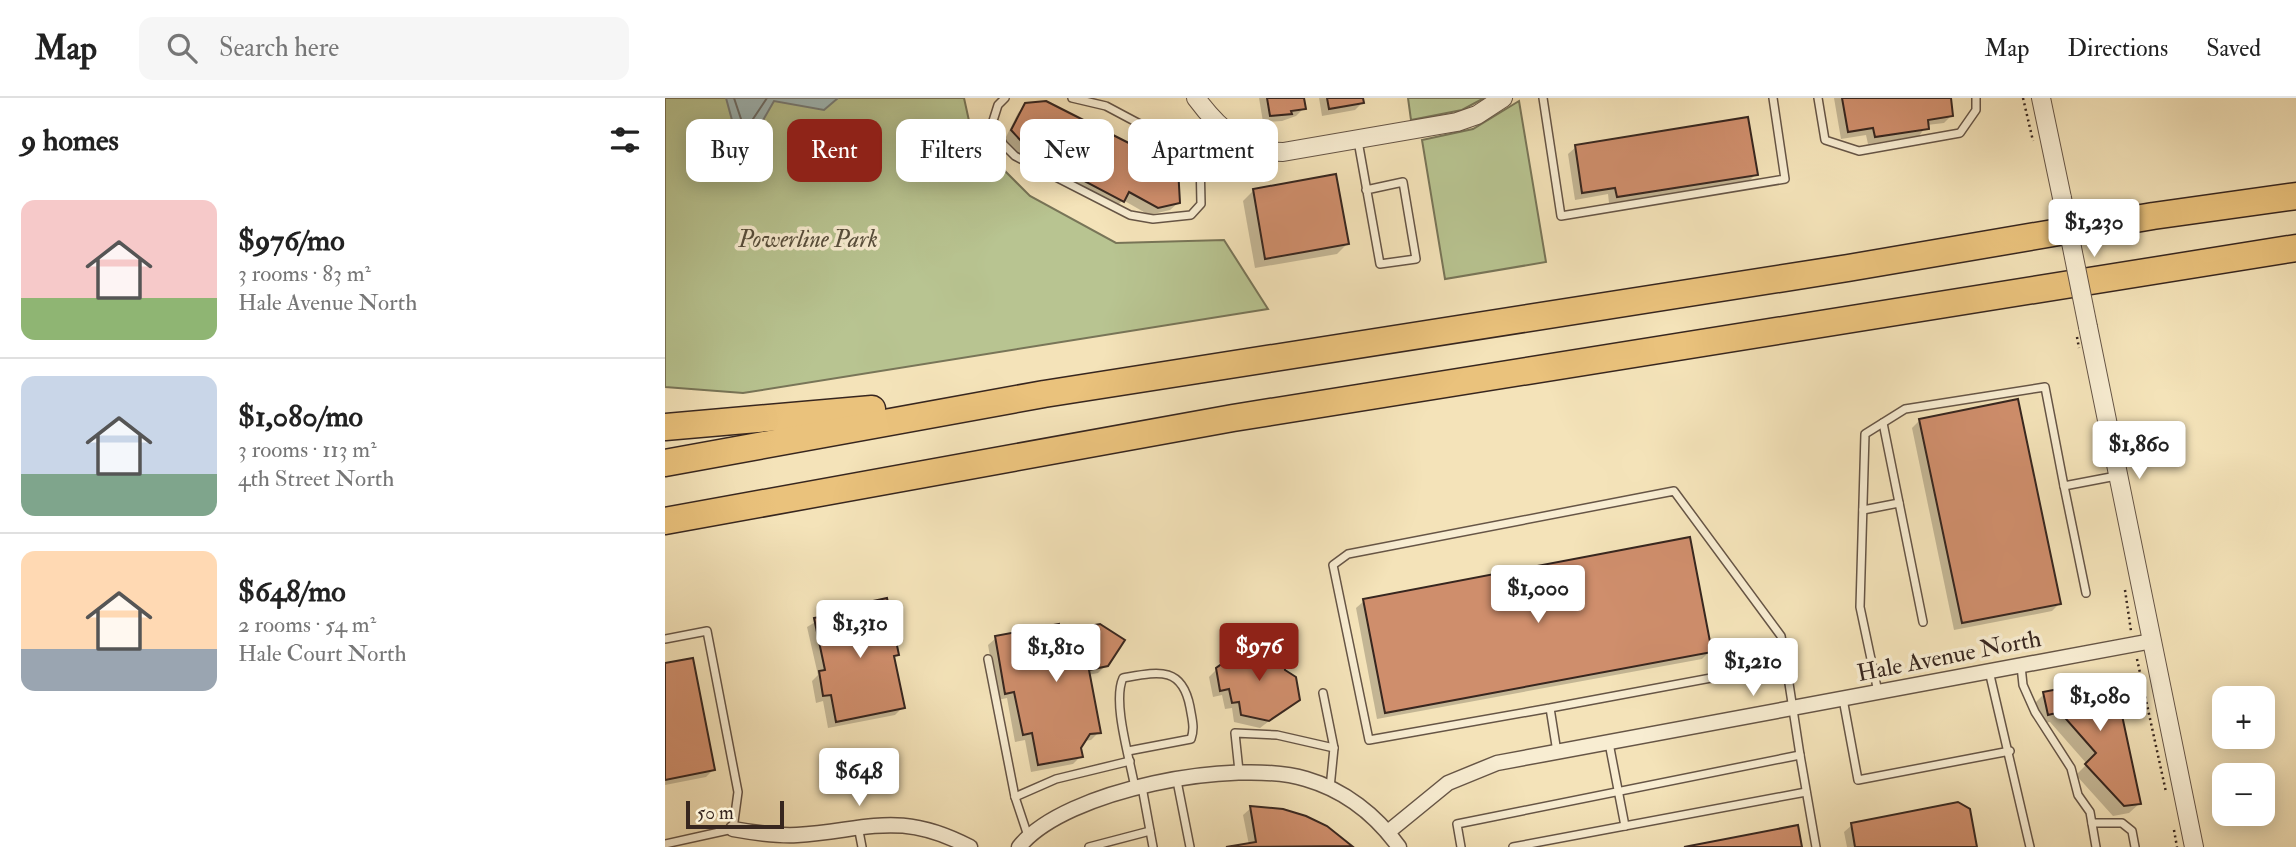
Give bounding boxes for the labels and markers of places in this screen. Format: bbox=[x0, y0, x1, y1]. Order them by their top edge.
pin: $1,230 bbox=[2037, 200, 2151, 259]
pin: $1,860 bbox=[2082, 422, 2196, 481]
pin: $1,000 bbox=[1481, 566, 1595, 625]
pin: $1,310 bbox=[803, 601, 917, 660]
pin: $1,810 bbox=[999, 624, 1113, 684]
pin: $976 bbox=[1218, 624, 1300, 683]
pin: $1,210 bbox=[1696, 638, 1810, 698]
pin: $1,080 bbox=[2043, 674, 2157, 733]
pin: $648 bbox=[818, 748, 900, 808]

